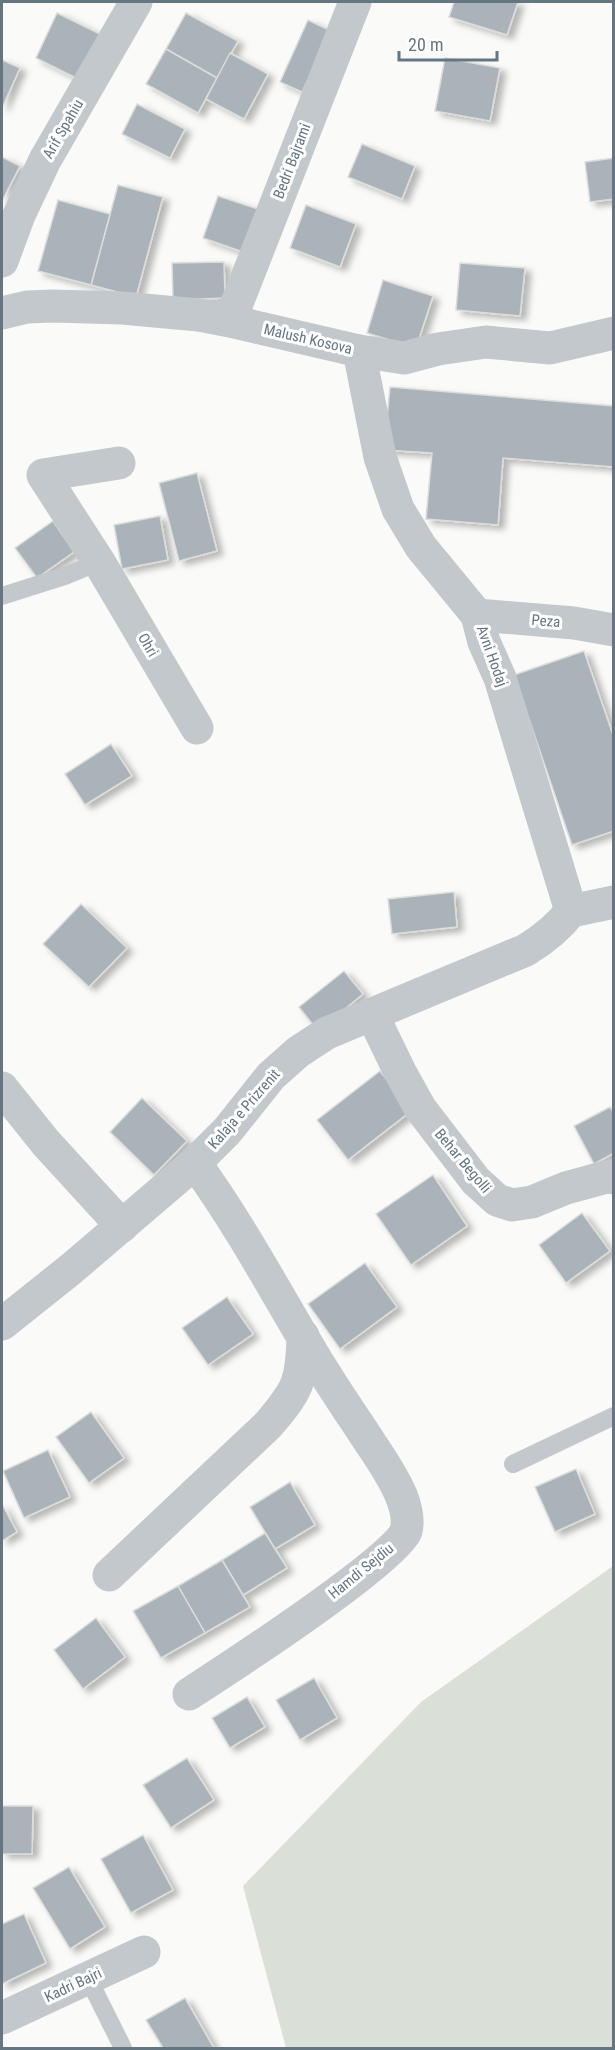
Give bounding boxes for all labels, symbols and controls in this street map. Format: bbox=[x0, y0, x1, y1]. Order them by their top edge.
scale bar bbox=[399, 24, 496, 62]
text: 20 m bbox=[408, 34, 443, 55]
street label: Arif Spahiu bbox=[39, 96, 87, 162]
street label: Bedri Bajrami bbox=[269, 121, 315, 201]
street label: Malush Kosova bbox=[262, 320, 354, 358]
street label: Peza bbox=[531, 611, 561, 631]
street label: Avni Hodaj bbox=[473, 623, 511, 689]
street label: Ohri bbox=[134, 630, 162, 660]
street label: Kalaja e Prizrenit bbox=[204, 1065, 284, 1153]
street label: Behar Begolli bbox=[431, 1125, 495, 1197]
street label: Hamdi Sejdiu bbox=[325, 1539, 397, 1603]
street label: Kadri Bajri bbox=[42, 1964, 104, 2006]

